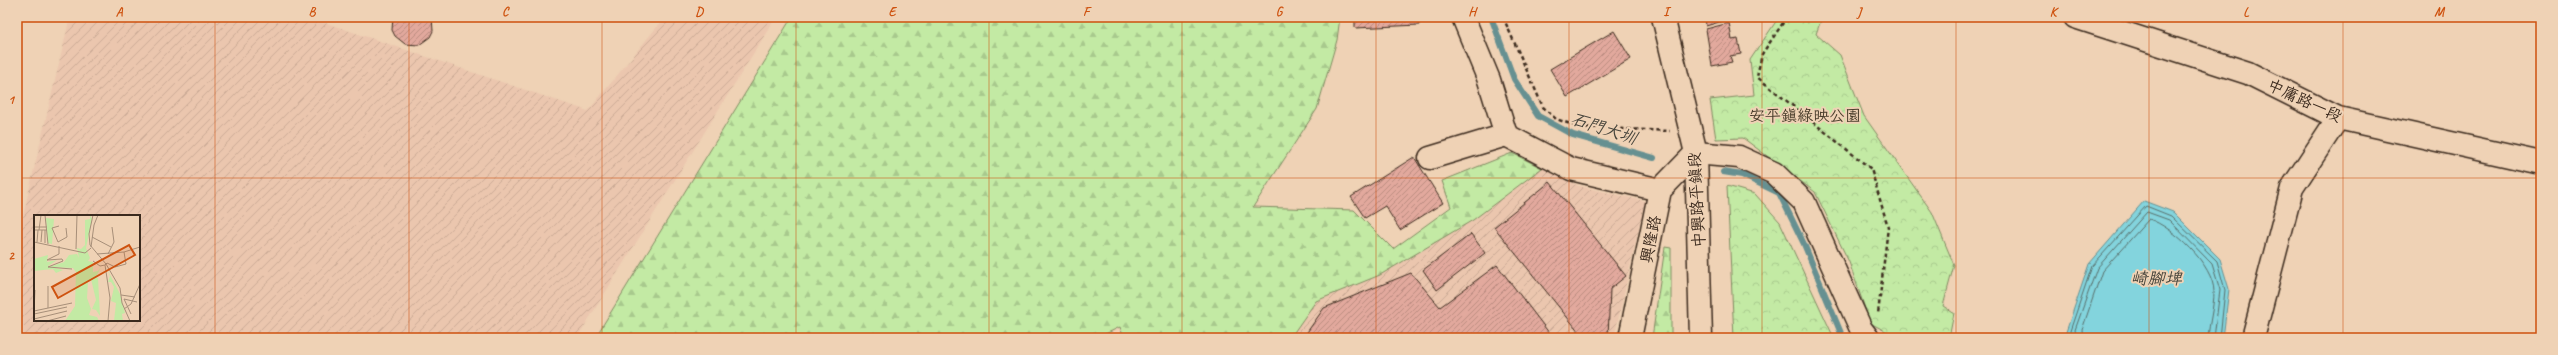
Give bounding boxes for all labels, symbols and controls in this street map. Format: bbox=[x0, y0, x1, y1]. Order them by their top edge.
text: A bbox=[116, 4, 124, 20]
text: B bbox=[309, 4, 317, 20]
text: C bbox=[502, 4, 510, 20]
text: D bbox=[695, 4, 704, 20]
text: E bbox=[889, 4, 898, 20]
text: F bbox=[1083, 4, 1092, 20]
text: G bbox=[1276, 4, 1284, 20]
text: H bbox=[1468, 4, 1478, 20]
text: I bbox=[1663, 4, 1672, 20]
text: J bbox=[1856, 4, 1863, 20]
text: K bbox=[2050, 4, 2060, 20]
text: L bbox=[2243, 4, 2250, 20]
text: M bbox=[2434, 4, 2445, 20]
street label: 中庸路一段 bbox=[2264, 75, 2345, 127]
text: 1 bbox=[8, 92, 16, 108]
park label: 安平鎮綠映公園 bbox=[1749, 106, 1861, 126]
water label: 石門大圳 bbox=[1568, 108, 1641, 150]
street label: 中興路平鎮段 bbox=[1684, 151, 1709, 248]
street label: 興隆路 bbox=[1637, 214, 1665, 265]
inset map bbox=[34, 215, 140, 321]
text: 2 bbox=[8, 248, 15, 264]
water label: 崎腳埤 bbox=[2131, 268, 2184, 289]

